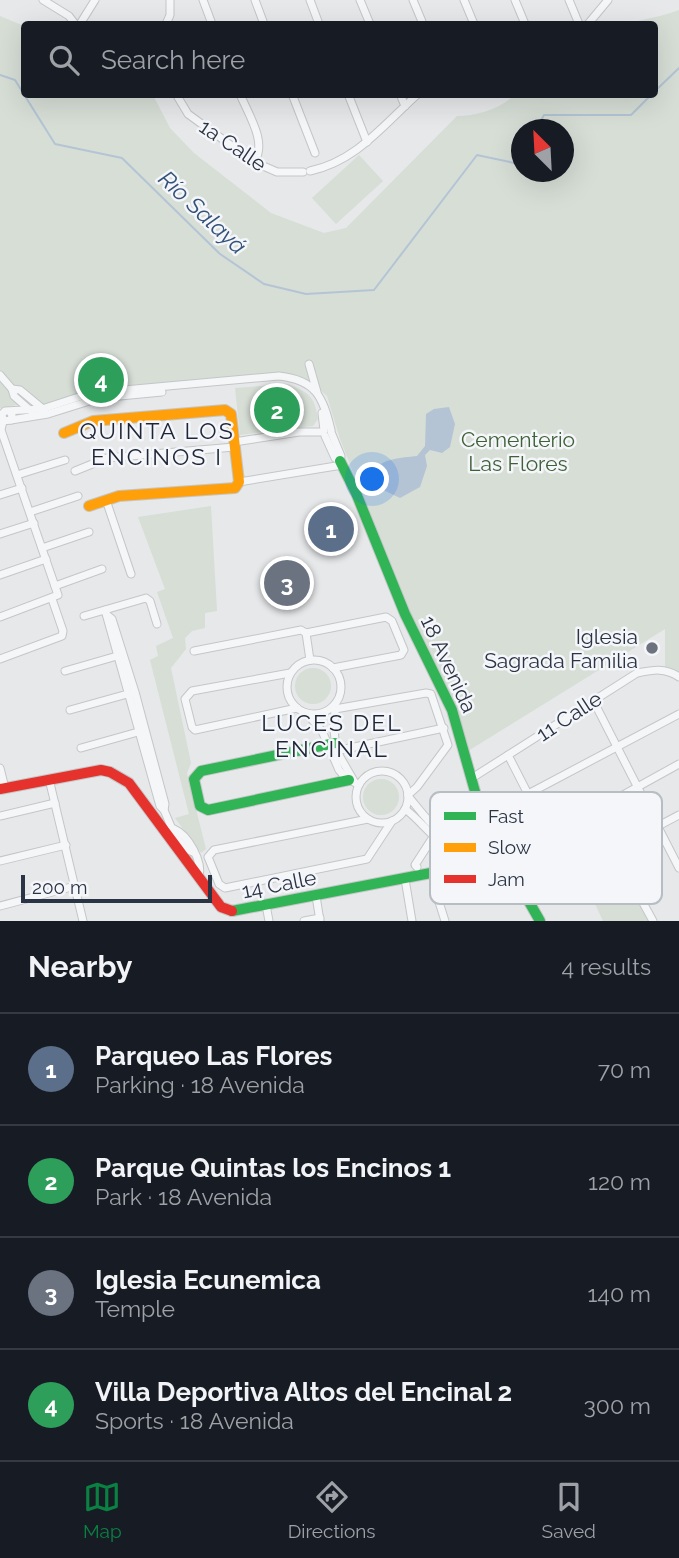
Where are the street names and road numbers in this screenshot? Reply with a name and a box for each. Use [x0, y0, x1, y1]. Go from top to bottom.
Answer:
street label: 1a Calle [195, 114, 271, 176]
street label: 18 Avenida [416, 612, 482, 716]
street label: 11 Calle [532, 686, 606, 746]
street label: 14 Calle [240, 865, 318, 903]

